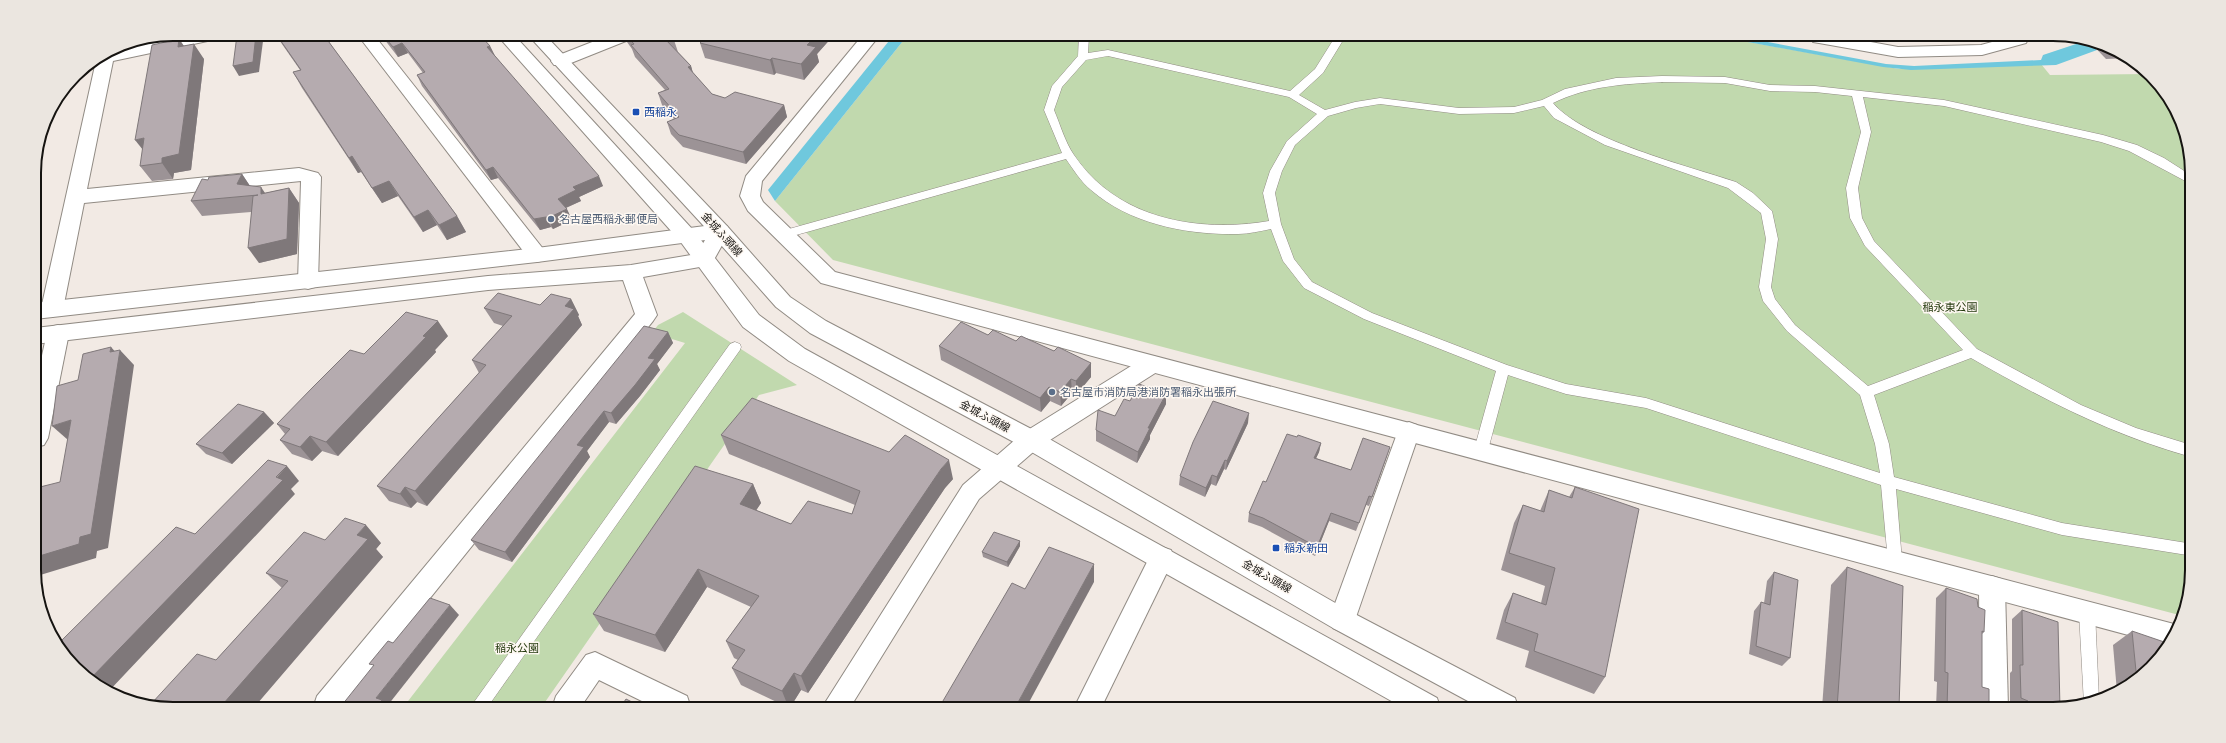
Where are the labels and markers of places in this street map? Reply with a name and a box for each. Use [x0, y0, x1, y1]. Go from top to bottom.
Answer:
place label: 西稲永 [644, 104, 677, 120]
marker: 西稲永 [631, 107, 641, 117]
place label: 名古屋西稲永郵便局 [559, 211, 658, 227]
marker: 名古屋西稲永郵便局 [546, 214, 556, 224]
place label: 名古屋市消防局港消防署稲永出張所 [1060, 384, 1237, 400]
marker: 名古屋市消防局港消防署稲永出張所 [1047, 387, 1057, 397]
place label: 稲永新田 [1284, 540, 1328, 556]
marker: 稲永新田 [1271, 543, 1281, 553]

